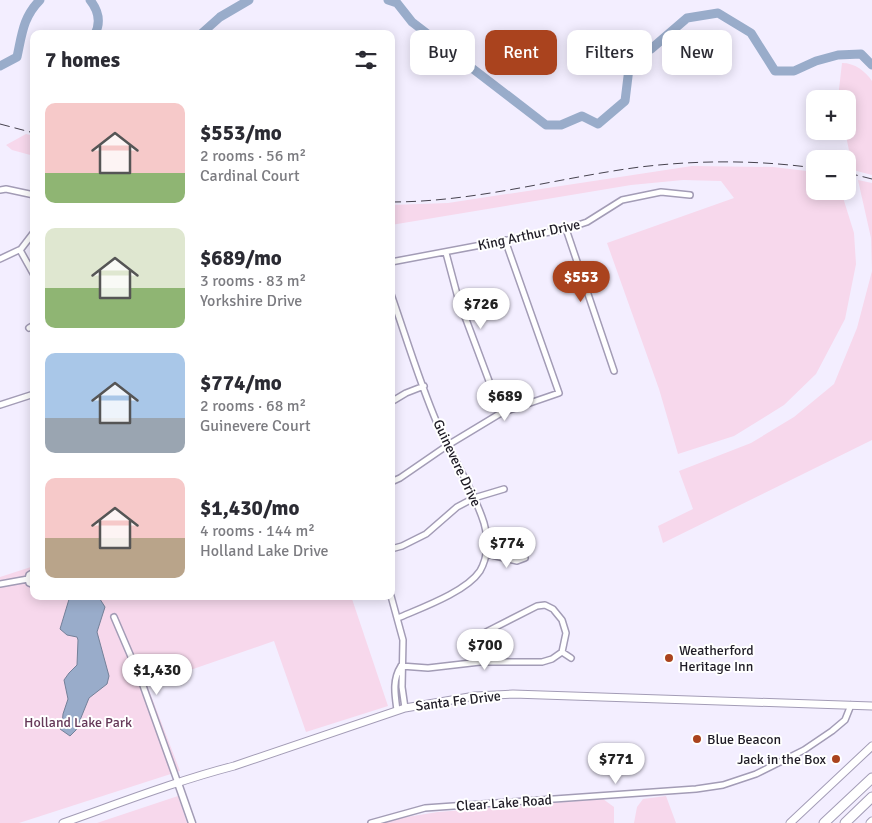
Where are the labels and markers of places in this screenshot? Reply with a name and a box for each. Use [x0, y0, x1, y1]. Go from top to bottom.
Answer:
pin: $553 [551, 260, 611, 303]
pin: $726 [451, 288, 511, 330]
pin: $689 [475, 380, 535, 422]
pin: $774 [477, 526, 537, 569]
pin: $700 [455, 628, 515, 671]
place label: Weatherford Heritage Inn [679, 642, 754, 675]
marker: Weatherford Heritage Inn [663, 652, 675, 664]
pin: $1,430 [116, 654, 198, 696]
place label: Blue Beacon [707, 731, 781, 748]
marker: Blue Beacon [691, 733, 703, 745]
pin: $771 [586, 742, 646, 785]
place label: Jack in the Box [737, 751, 827, 768]
marker: Jack in the Box [830, 753, 842, 765]

